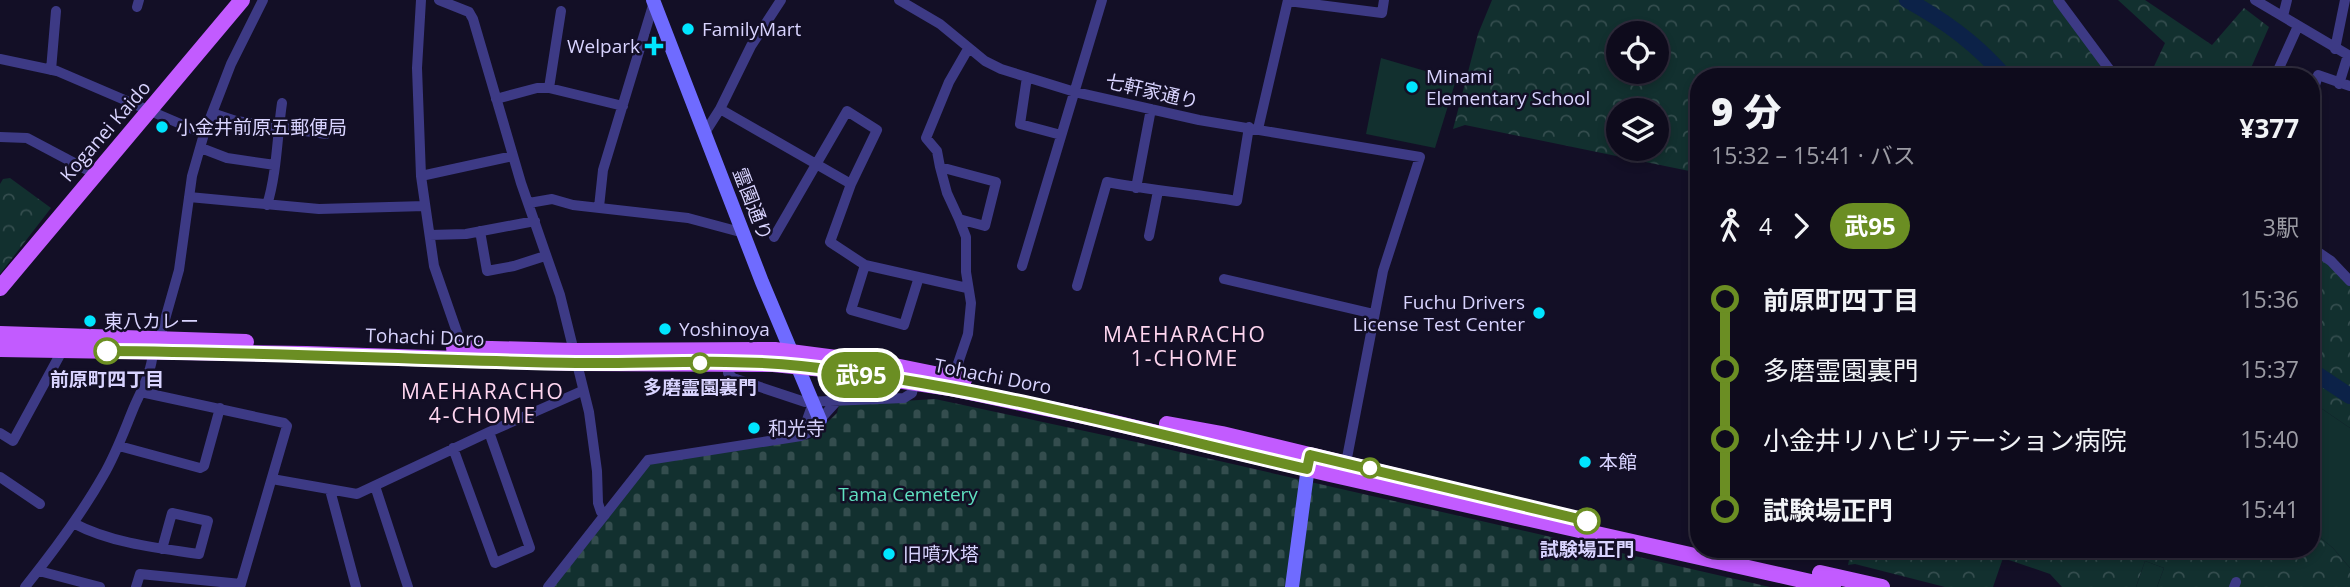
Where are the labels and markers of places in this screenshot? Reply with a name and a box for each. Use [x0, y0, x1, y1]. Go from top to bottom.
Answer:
place label: FamilyMart [702, 16, 801, 42]
marker: FamilyMart [680, 21, 696, 37]
place label: Welpark [567, 33, 640, 59]
marker: Welpark [646, 38, 662, 54]
place label: Minami Elementary School [1426, 63, 1590, 111]
marker: Minami Elementary School [1404, 79, 1420, 95]
place label: 小金井前原五郵便局 [176, 114, 347, 140]
marker: 小金井前原五郵便局 [154, 119, 170, 135]
place label: Fuchu Drivers License Test Center [1353, 289, 1525, 337]
marker: Fuchu Drivers License Test Center [1531, 305, 1547, 321]
place label: 東八カレー [104, 308, 199, 334]
marker: 東八カレー [82, 313, 98, 329]
place label: Yoshinoya [679, 316, 770, 342]
marker: Yoshinoya [657, 321, 673, 337]
marker: 前原町四丁目 [94, 338, 120, 364]
marker: 多磨霊園裏門 [690, 353, 710, 373]
place label: 前原町四丁目 [50, 366, 164, 392]
place label: 多磨霊園裏門 [643, 374, 757, 400]
place label: 和光寺 [768, 415, 825, 441]
marker: 和光寺 [746, 420, 762, 436]
place label: 本館 [1599, 449, 1637, 475]
marker: 本館 [1577, 454, 1593, 470]
unlabelled marker [1360, 458, 1380, 478]
marker: 試験場正門 [1574, 508, 1600, 534]
place label: 試験場正門 [1539, 536, 1635, 562]
place label: 旧噴水塔 [903, 541, 979, 567]
marker: 旧噴水塔 [881, 546, 897, 562]

